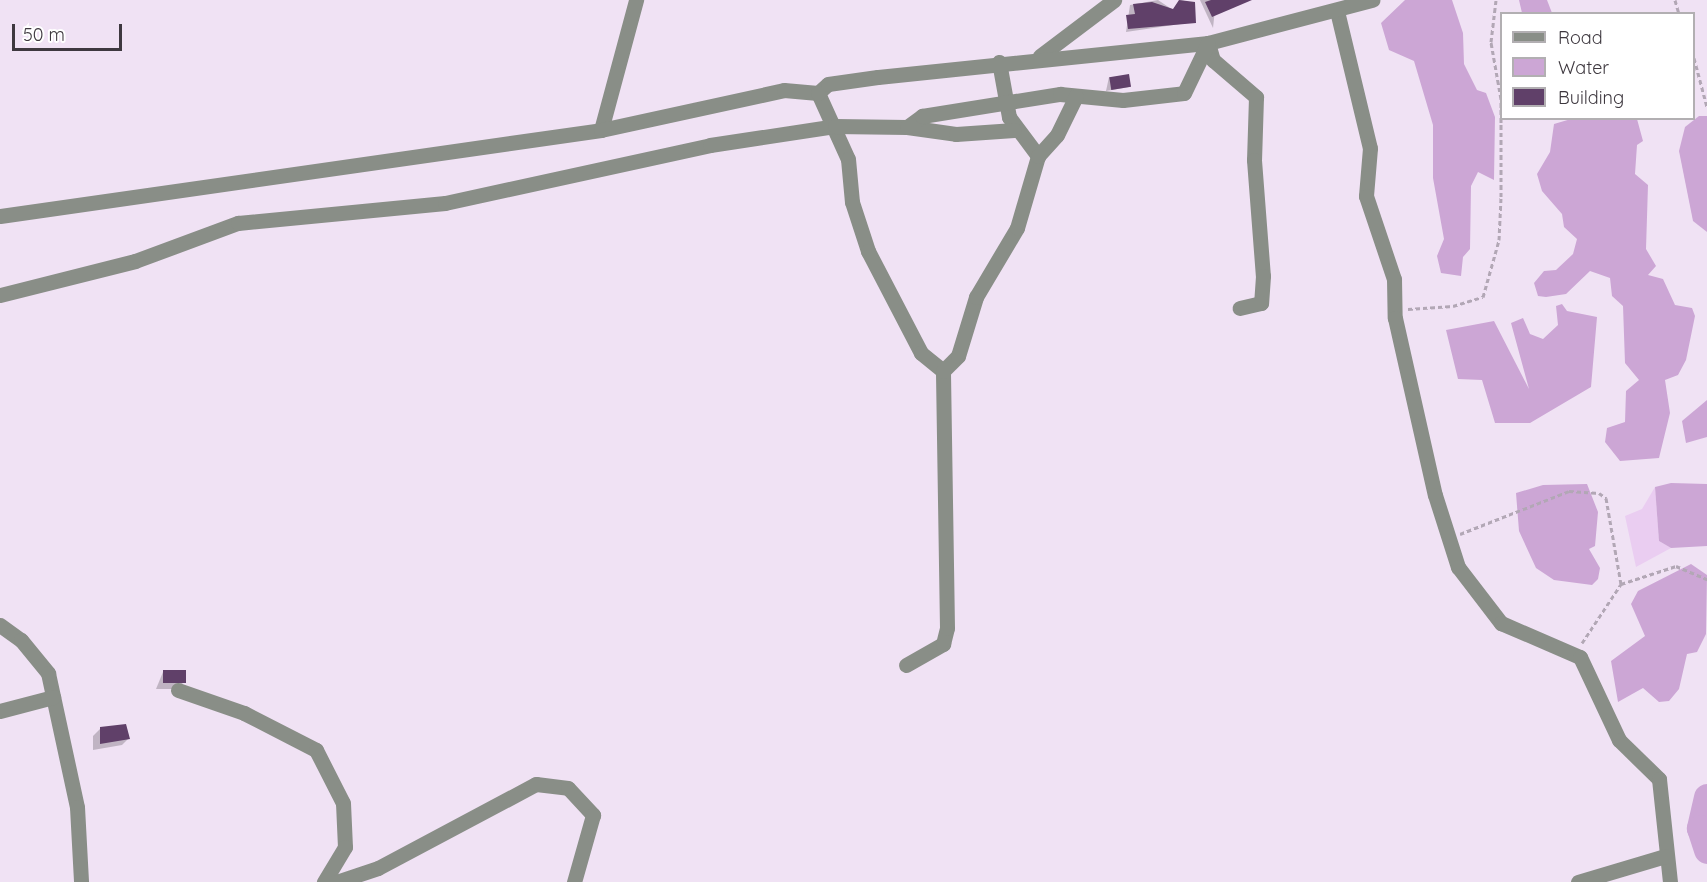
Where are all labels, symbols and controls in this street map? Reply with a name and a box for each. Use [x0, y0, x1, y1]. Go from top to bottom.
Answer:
scale bar [15, 12, 124, 50]
legend [1500, 12, 1695, 120]
text: 50 m [23, 23, 65, 46]
text: Road [1558, 26, 1603, 49]
text: Water [1558, 56, 1609, 79]
text: Building [1558, 86, 1624, 109]

